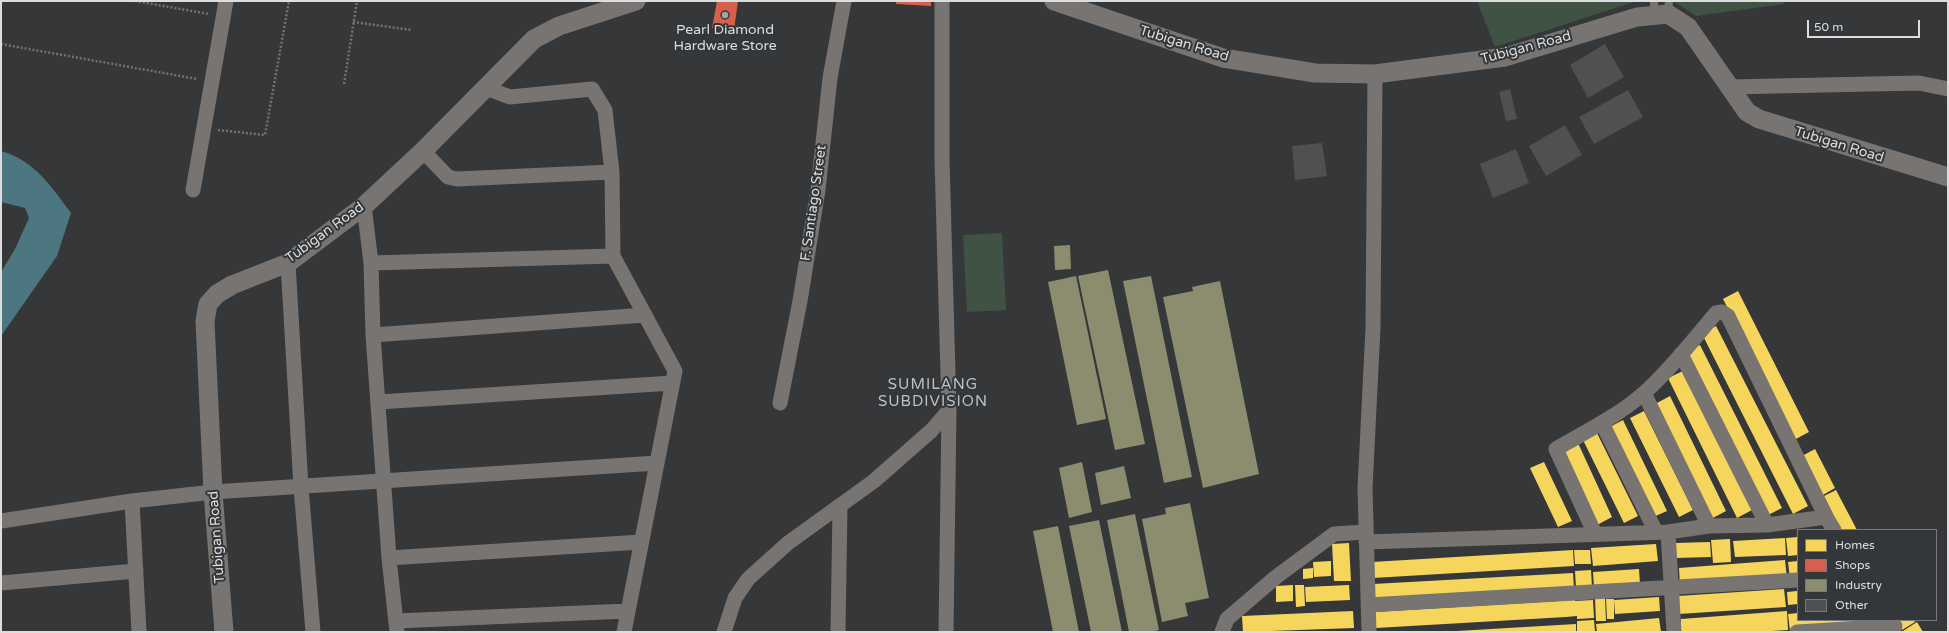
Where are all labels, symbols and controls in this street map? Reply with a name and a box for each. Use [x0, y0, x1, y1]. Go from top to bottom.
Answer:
marker: Pearl Diamond Hardware Store [720, 10, 730, 20]
scale bar [1809, 12, 1922, 38]
text: 50 m [1814, 20, 1843, 34]
place label: Pearl Diamond Hardware Store [673, 22, 777, 54]
street label: Tubigan Road [1137, 22, 1231, 66]
street label: Tubigan Road [1479, 28, 1573, 68]
street label: Tubigan Road [1792, 123, 1886, 167]
street label: F. Santiago Street [798, 144, 830, 262]
street label: Tubigan Road [283, 199, 367, 267]
district label: SUMILANG SUBDIVISION [878, 376, 988, 411]
street label: Tubigan Road [205, 490, 229, 584]
legend [1797, 529, 1937, 621]
text: Homes [1835, 538, 1875, 552]
text: Shops [1835, 558, 1870, 572]
text: Industry [1835, 578, 1882, 592]
text: Other [1835, 598, 1868, 612]

